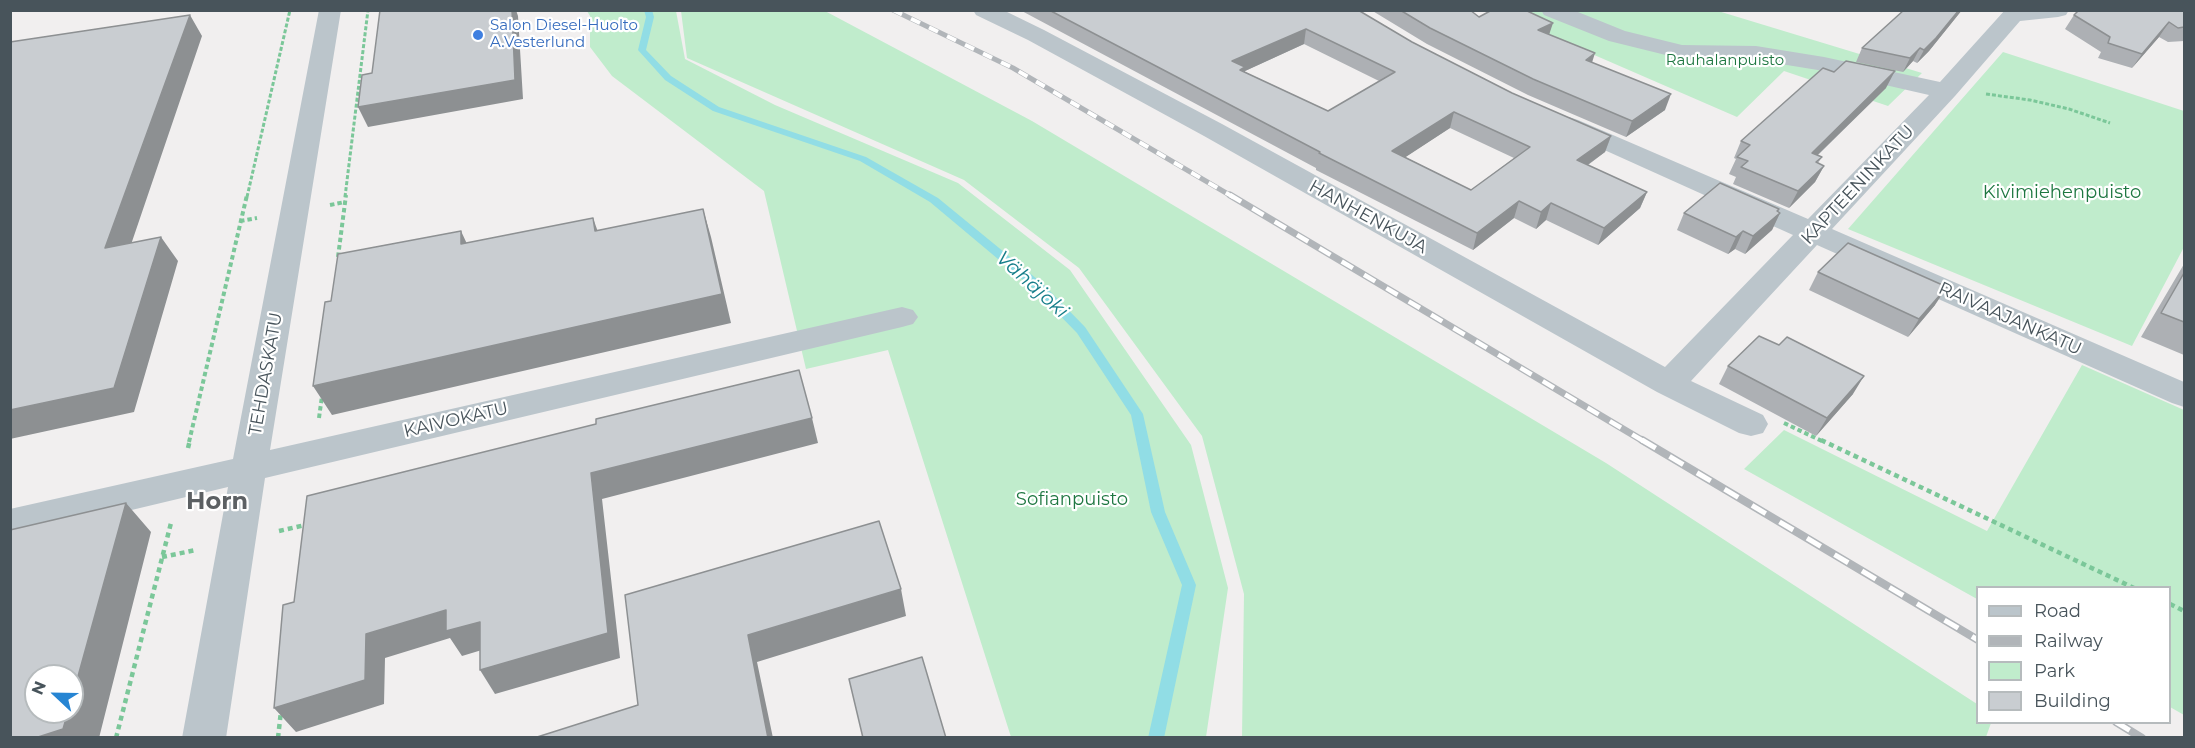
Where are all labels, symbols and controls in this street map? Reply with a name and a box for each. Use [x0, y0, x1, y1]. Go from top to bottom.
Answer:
place label: Salon Diesel-Huolto A.Vesterlund [490, 17, 638, 52]
marker: Salon Diesel-Huolto A.Vesterlund [471, 28, 485, 42]
park label: Rauhalanpuisto [1666, 52, 1784, 70]
street label: KAPTEENINKATU [1797, 121, 1919, 249]
street label: HANHENKUJA [1305, 176, 1431, 258]
park label: Kivimiehenpuisto [1983, 182, 2141, 204]
water label: Vähäjoki [991, 246, 1073, 324]
street label: RAIVAAJANKATU [1935, 278, 2085, 360]
street label: TEHDASKATU [245, 311, 287, 437]
street label: KAIVOKATU [402, 397, 510, 443]
district label: Horn [186, 488, 248, 516]
park label: Sofianpuisto [1016, 489, 1128, 511]
legend [1976, 586, 2171, 724]
text: Road [2034, 600, 2081, 622]
text: Railway [2034, 630, 2103, 652]
text: Park [2034, 660, 2075, 682]
north arrow [24, 664, 84, 724]
text: N [27, 678, 50, 697]
text: Building [2034, 690, 2111, 712]

